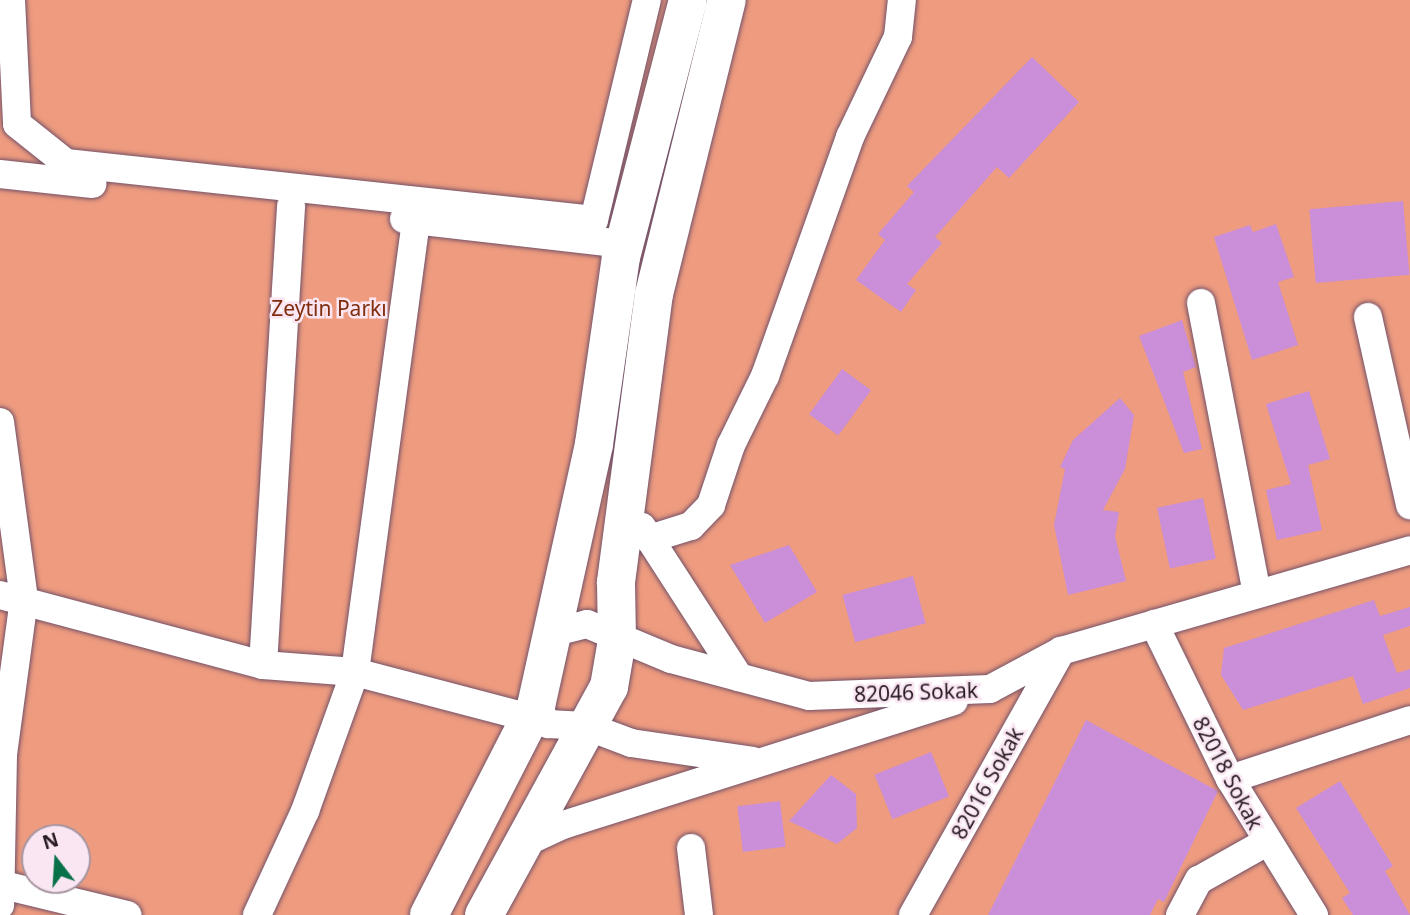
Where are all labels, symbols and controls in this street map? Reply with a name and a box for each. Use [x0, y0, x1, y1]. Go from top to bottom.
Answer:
park label: Zeytin Parkı [271, 295, 387, 321]
street label: 82046 Sokak [854, 677, 978, 707]
street label: 82018 Sokak [1188, 712, 1268, 834]
street label: 82016 Sokak [946, 723, 1028, 843]
north arrow [21, 824, 91, 894]
text: N [39, 826, 62, 856]

